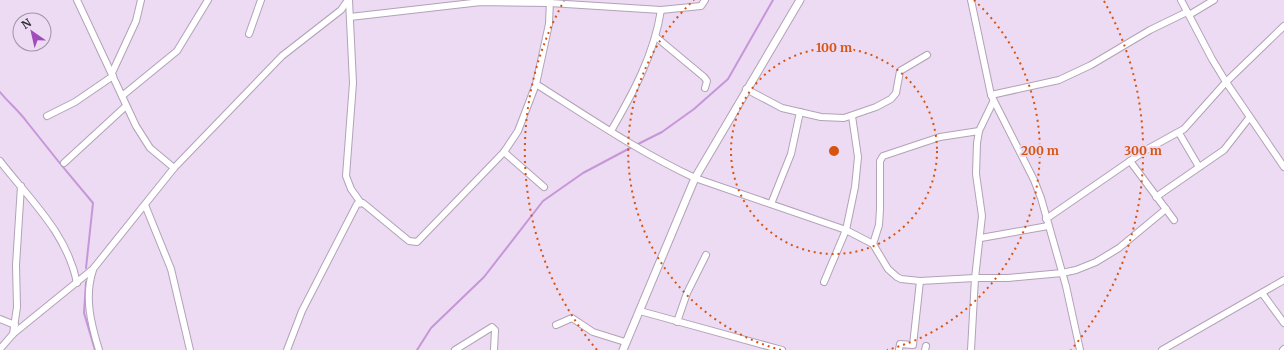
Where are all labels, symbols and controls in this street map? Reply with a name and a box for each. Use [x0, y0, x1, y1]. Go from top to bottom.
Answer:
north arrow [12, 12, 52, 52]
text: N [19, 15, 34, 32]
text: 100 m [816, 40, 852, 55]
text: 200 m [1021, 143, 1059, 158]
text: 300 m [1124, 143, 1162, 158]
centre of rings [827, 144, 841, 158]

